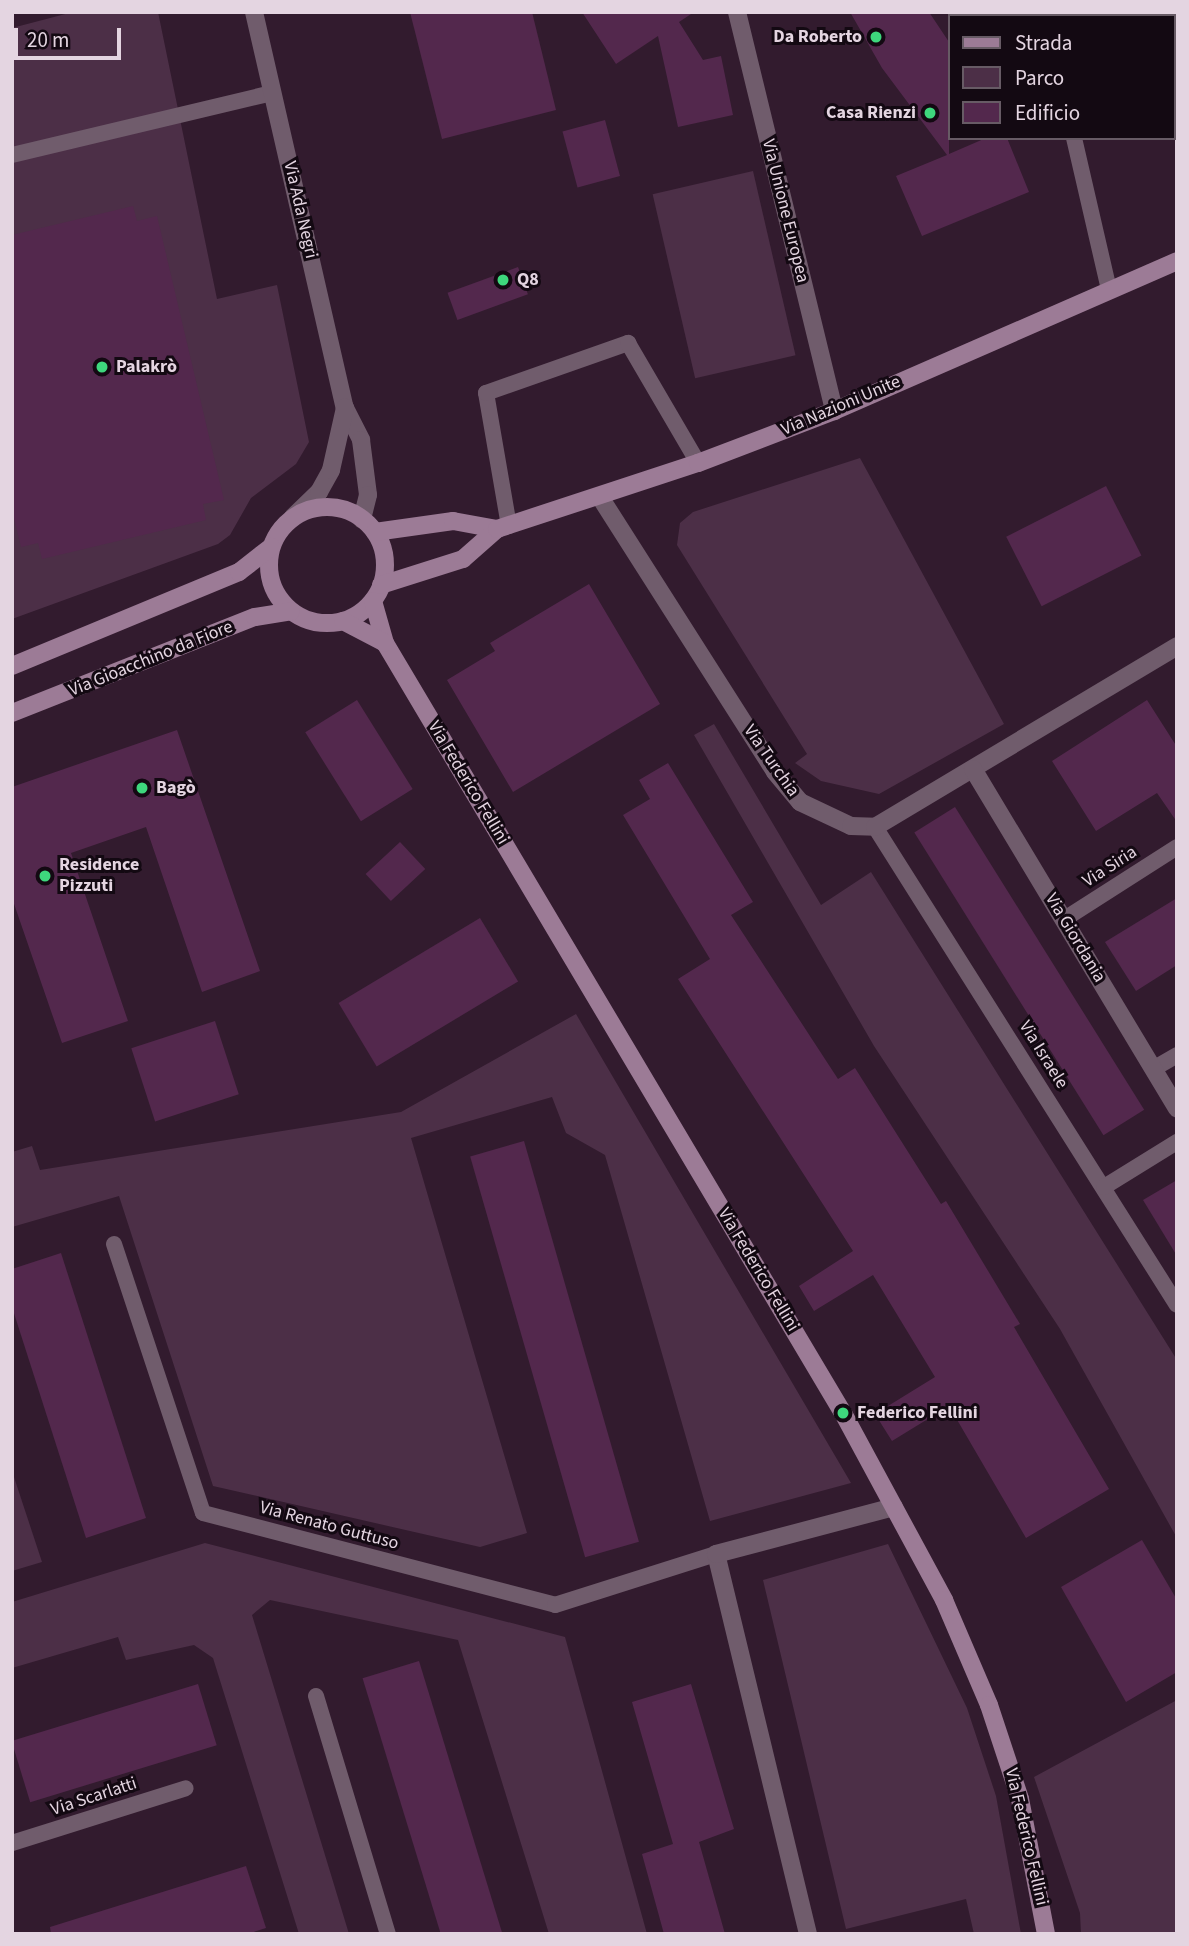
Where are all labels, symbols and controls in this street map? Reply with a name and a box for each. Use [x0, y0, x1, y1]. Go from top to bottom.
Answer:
scale bar [18, 14, 124, 58]
legend [948, 14, 1175, 140]
text: 20 m [27, 25, 69, 55]
place label: Da Roberto [773, 26, 862, 48]
text: Strada [1015, 28, 1072, 58]
marker: Da Roberto [868, 29, 884, 45]
text: Parco [1015, 63, 1064, 93]
text: Edificio [1015, 98, 1080, 128]
place label: Casa Rienzi [826, 102, 916, 124]
marker: Casa Rienzi [922, 105, 938, 121]
street label: Via Unione Europea [757, 137, 813, 285]
street label: Via Ada Negri [278, 159, 322, 261]
place label: Q8 [517, 269, 539, 291]
marker: Q8 [495, 272, 511, 288]
place label: Palakrò [116, 356, 177, 378]
marker: Palakrò [94, 359, 110, 375]
street label: Via Nazioni Unite [778, 371, 904, 441]
street label: Via Gioacchino da Fiore [66, 616, 236, 702]
street label: Via Federico Fellini [423, 717, 513, 849]
street label: Via Turchia [738, 721, 804, 801]
place label: Bagò [156, 777, 196, 799]
marker: Bagò [134, 780, 150, 796]
street label: Via Siria [1079, 842, 1141, 892]
place label: Residence Pizzuti [59, 855, 139, 898]
marker: Residence Pizzuti [37, 868, 53, 884]
street label: Via Giordania [1040, 890, 1110, 986]
street label: Via Israele [1014, 1017, 1072, 1093]
street label: Via Federico Fellini [713, 1204, 803, 1336]
place label: Federico Fellini [857, 1402, 978, 1424]
marker: Federico Fellini [835, 1405, 851, 1421]
street label: Via Renato Guttuso [257, 1497, 401, 1555]
street label: Via Federico Fellini [1000, 1766, 1052, 1908]
street label: Via Scarlatti [48, 1773, 140, 1821]

